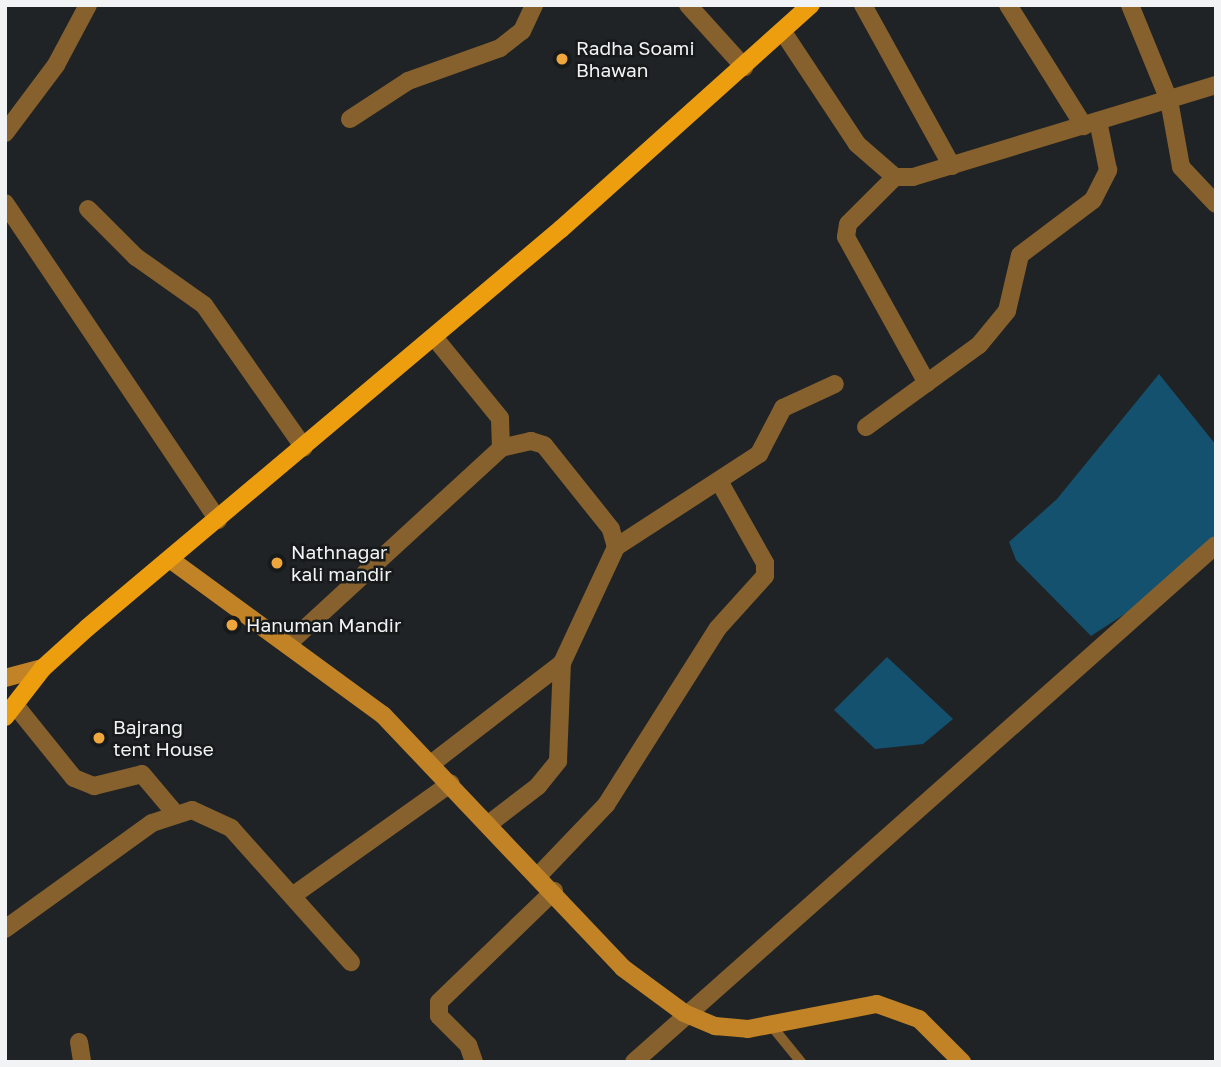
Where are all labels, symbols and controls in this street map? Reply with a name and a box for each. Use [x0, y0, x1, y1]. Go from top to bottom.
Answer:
place label: Radha Soami Bhawan [576, 37, 695, 81]
marker: Radha Soami Bhawan [554, 51, 570, 67]
place label: Nathnagar kali mandir [291, 541, 392, 585]
marker: Nathnagar kali mandir [269, 555, 285, 571]
place label: Hanuman Mandir [246, 614, 401, 636]
marker: Hanuman Mandir [224, 617, 240, 633]
place label: Bajrang tent House [113, 716, 214, 760]
marker: Bajrang tent House [91, 730, 107, 746]

